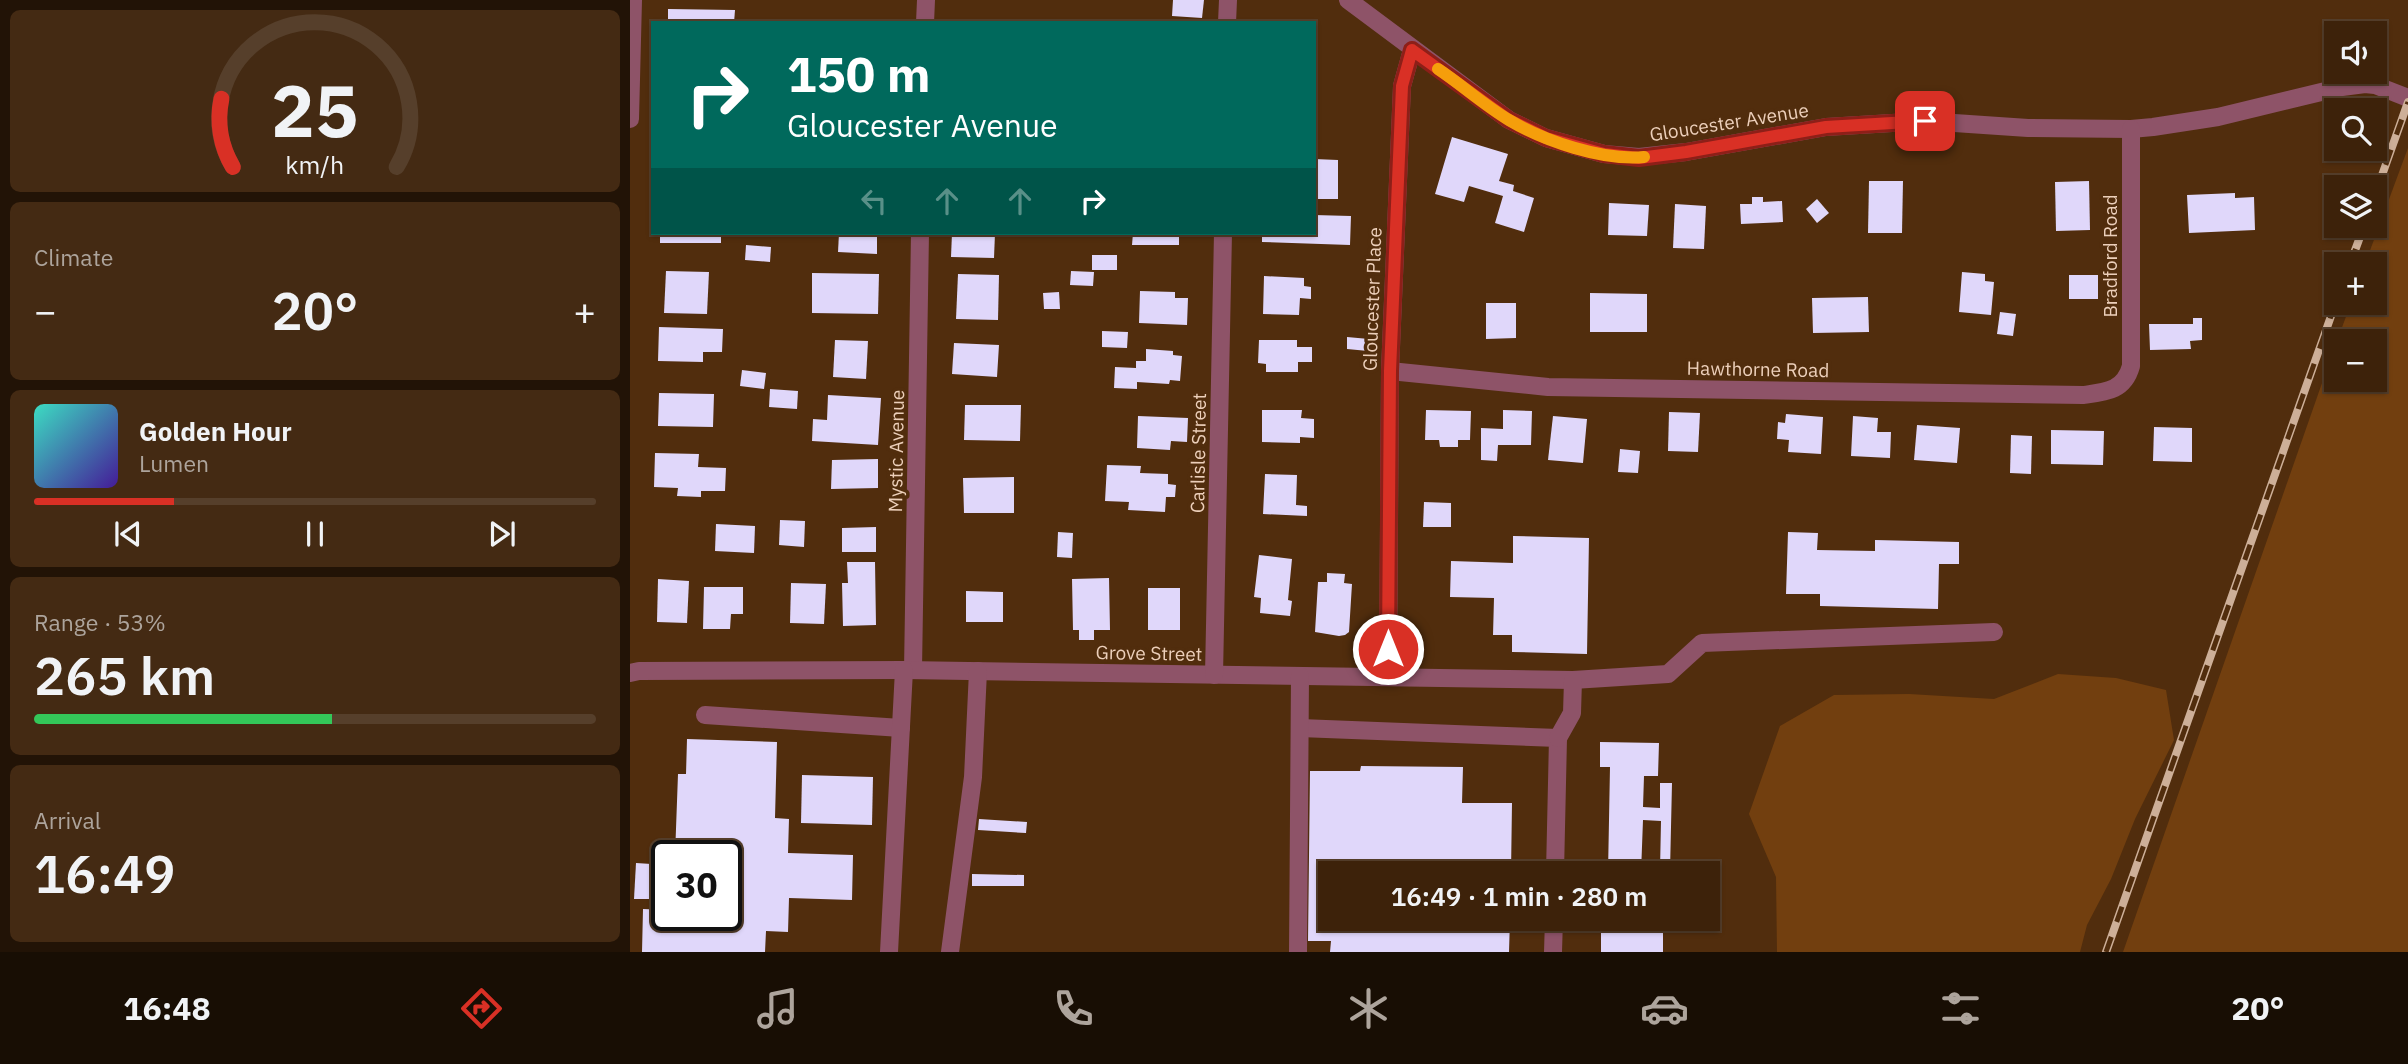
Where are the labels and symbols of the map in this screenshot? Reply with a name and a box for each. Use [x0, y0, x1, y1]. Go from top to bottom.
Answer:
pin [1895, 91, 1955, 151]
street label: Gloucester Avenue [1648, 98, 1810, 146]
street label: Bradford Road [2098, 194, 2122, 318]
street label: Gloucester Place [1357, 227, 1387, 371]
street label: Hawthorne Road [1687, 356, 1829, 382]
street label: Mystic Avenue [883, 389, 909, 513]
street label: Carlisle Street [1185, 393, 1211, 513]
position arrow [1351, 612, 1425, 686]
street label: Grove Street [1095, 640, 1203, 666]
speed limit sign: 30 [651, 840, 742, 931]

